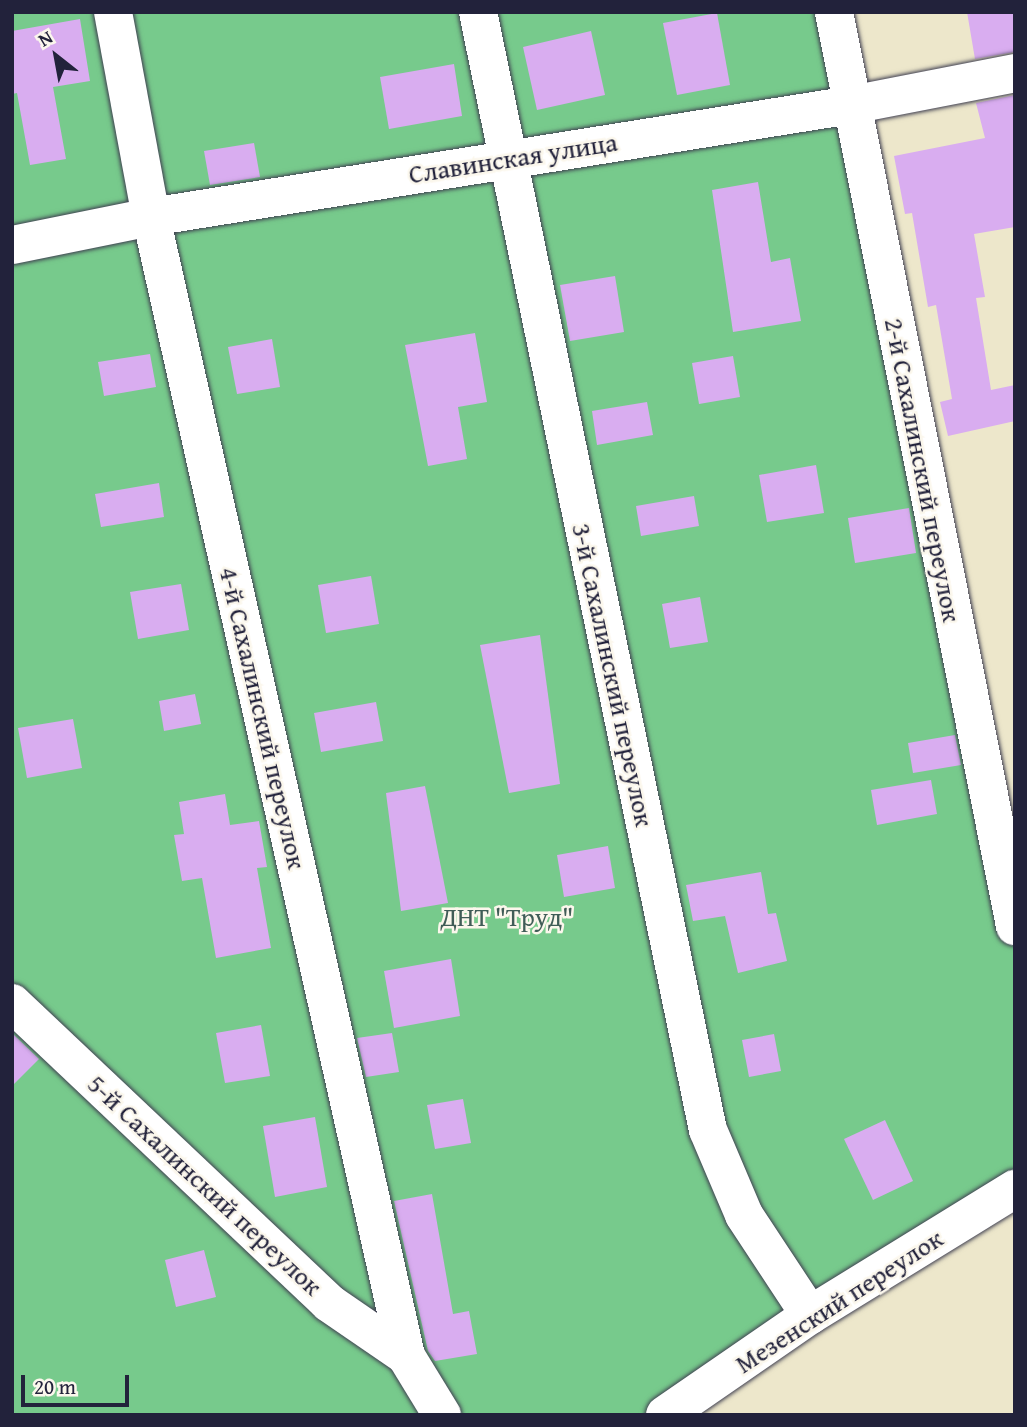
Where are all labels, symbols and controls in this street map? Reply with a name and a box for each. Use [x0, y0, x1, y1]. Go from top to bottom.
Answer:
north arrow [21, 21, 91, 91]
text: N [33, 23, 58, 53]
street label: Славинская улица [407, 126, 619, 190]
street label: 2-й Сахалинский переулок [878, 315, 968, 625]
street label: 3-й Сахалинский переулок [566, 521, 660, 829]
street label: 4-й Сахалинский переулок [213, 564, 313, 872]
park label: ДНТ "Труд" [440, 901, 574, 933]
street label: 5-й Сахалинский переулок [81, 1068, 329, 1302]
street label: Мезенский переулок [730, 1222, 948, 1380]
scale bar [24, 1360, 133, 1404]
text: 20 m [34, 1371, 76, 1402]

